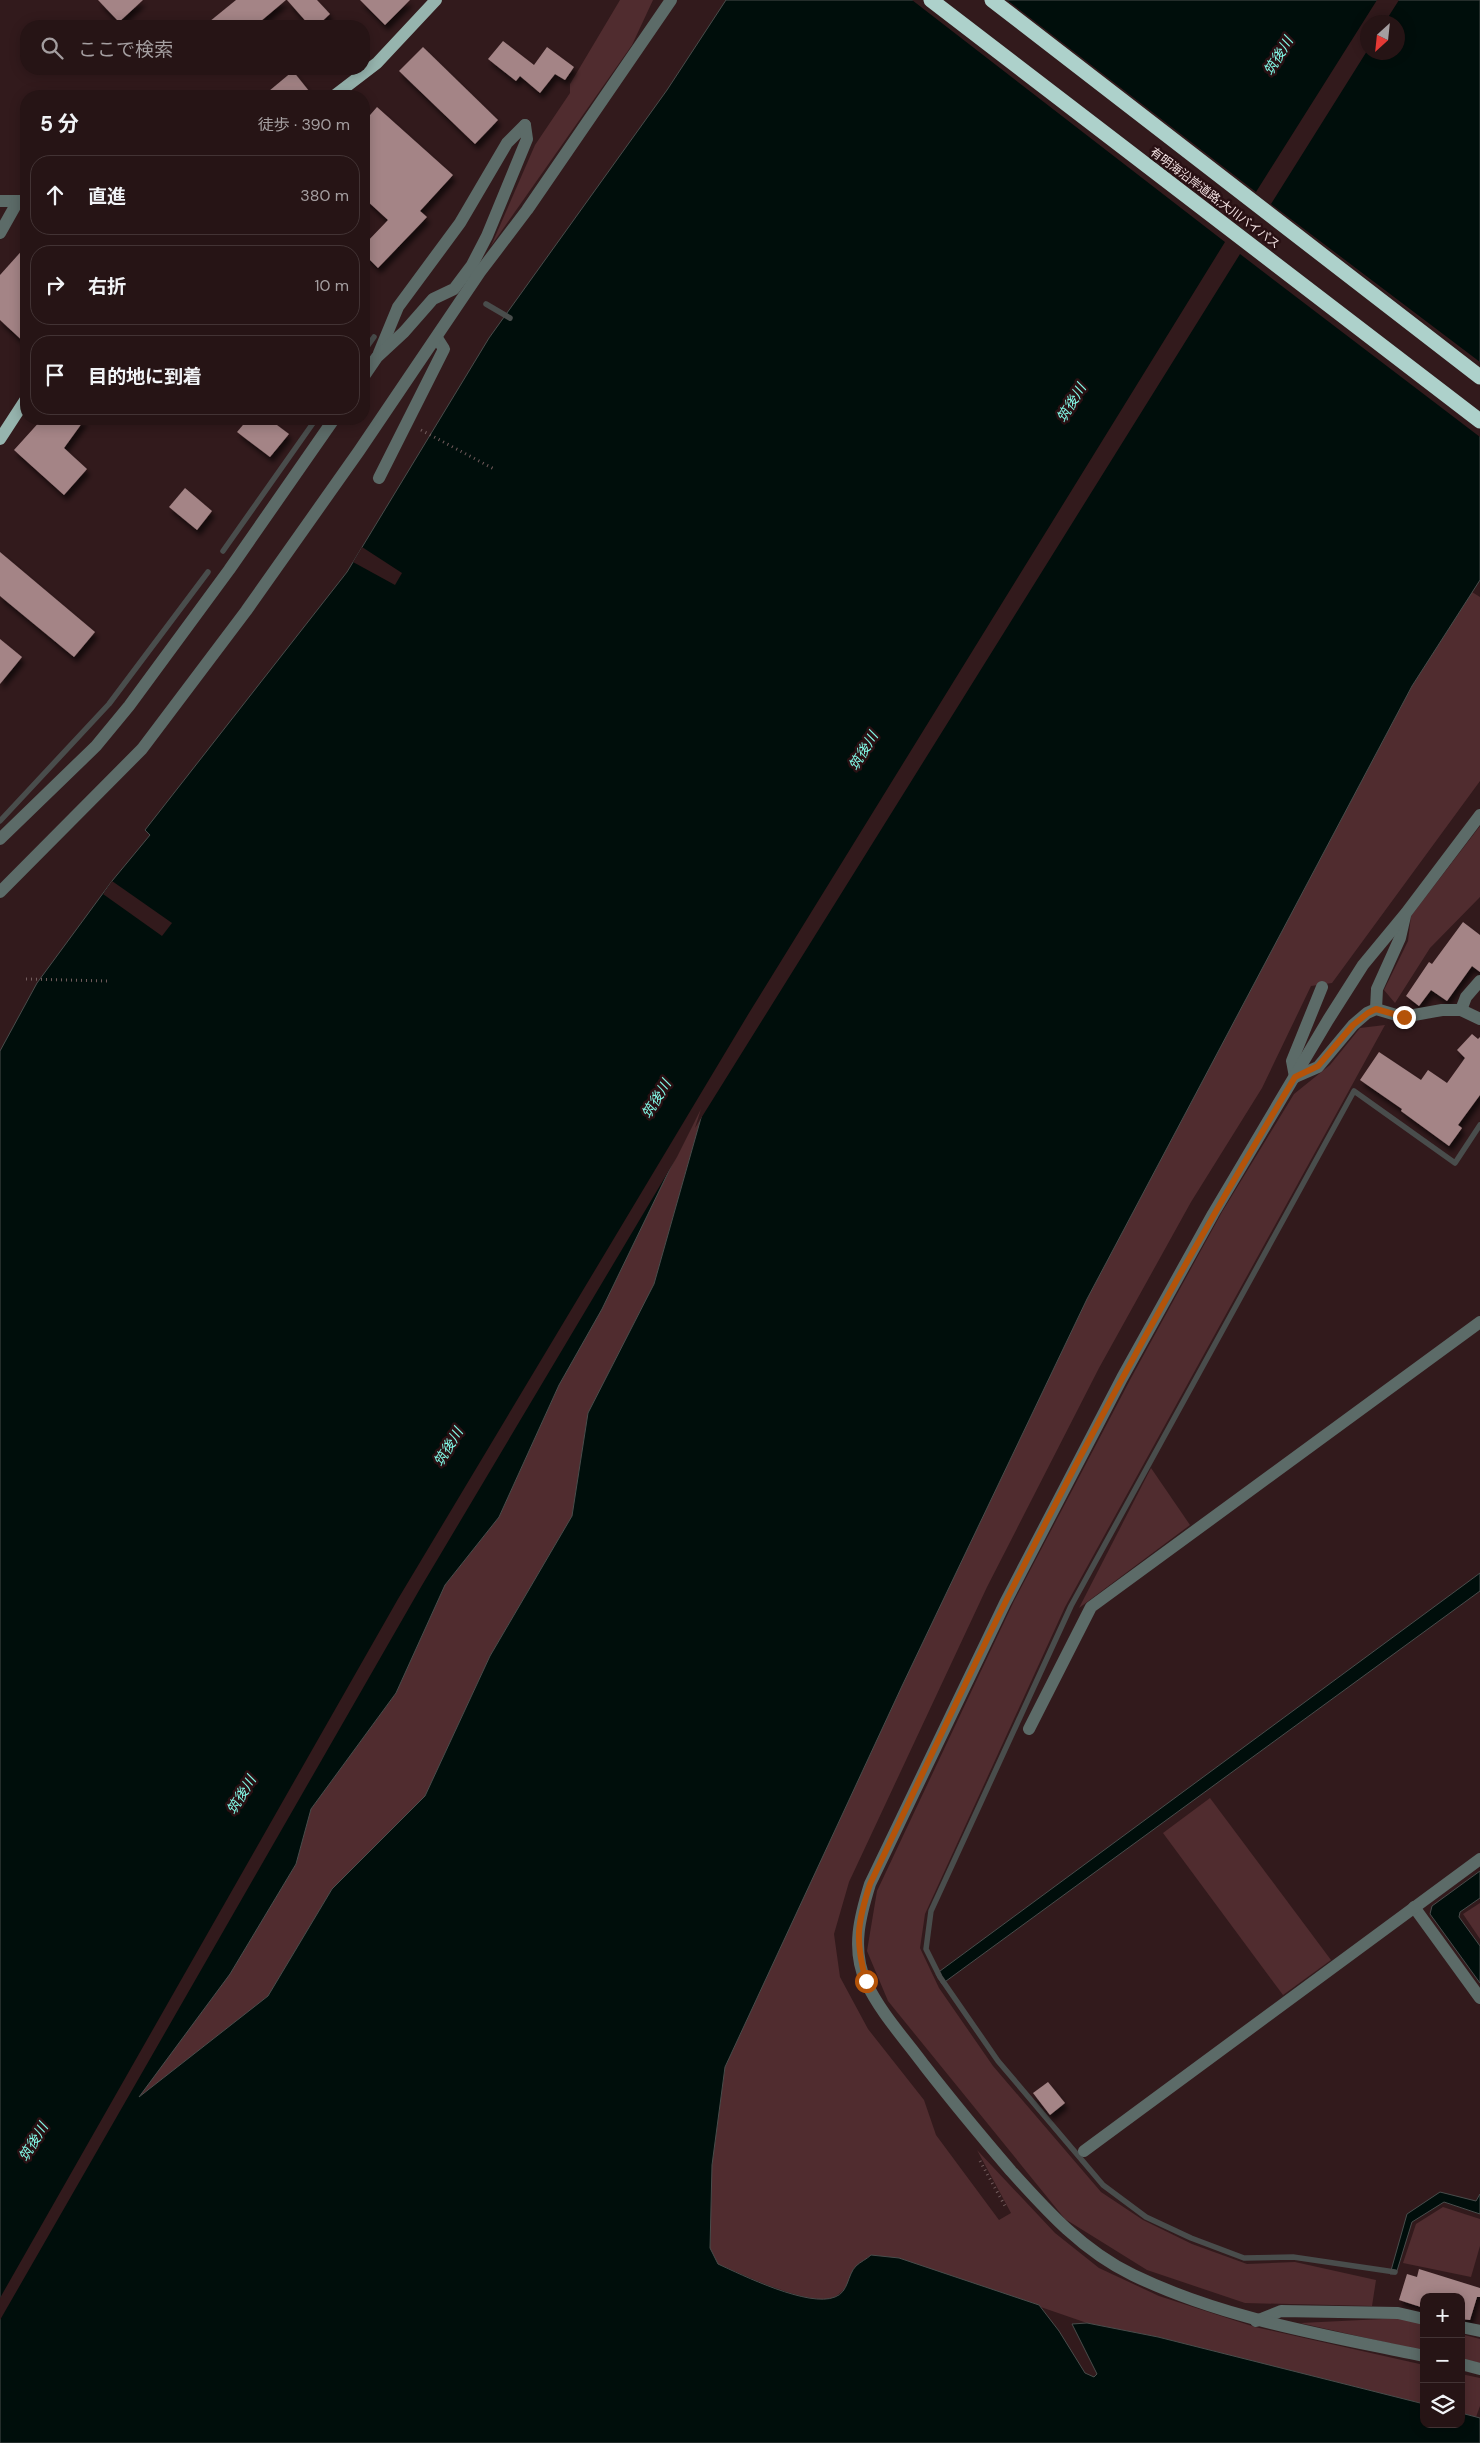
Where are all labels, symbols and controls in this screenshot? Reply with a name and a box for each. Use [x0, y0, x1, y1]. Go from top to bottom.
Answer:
north arrow [1360, 15, 1405, 60]
search box [20, 20, 370, 75]
water label: 筑後川 [1259, 32, 1298, 79]
icon: search [38, 34, 66, 62]
text: ここで検索 [78, 37, 173, 62]
text: 5 分 [40, 110, 79, 138]
text: 徒歩 · 390 m [258, 114, 350, 135]
street label: 有明海沿岸道路;大川バイパス [1147, 144, 1283, 252]
icon: ahead [41, 181, 69, 209]
text: 直進 [88, 184, 126, 209]
text: 380 m [300, 185, 349, 206]
icon: right [41, 271, 69, 299]
text: 右折 [88, 274, 126, 299]
text: 10 m [315, 275, 349, 296]
icon: arrive [41, 361, 69, 389]
text: 目的地に到着 [88, 364, 202, 389]
water label: 筑後川 [1052, 379, 1091, 426]
water label: 筑後川 [844, 727, 883, 774]
route end [1393, 1006, 1416, 1029]
water label: 筑後川 [637, 1075, 676, 1122]
water label: 筑後川 [429, 1423, 468, 1470]
water label: 筑後川 [222, 1771, 261, 1818]
route start [855, 1970, 878, 1993]
water label: 筑後川 [14, 2118, 53, 2165]
map controls [1420, 2293, 1465, 2428]
button: + [1420, 2293, 1465, 2338]
button: − [1420, 2338, 1465, 2383]
button: layers [1420, 2383, 1465, 2428]

